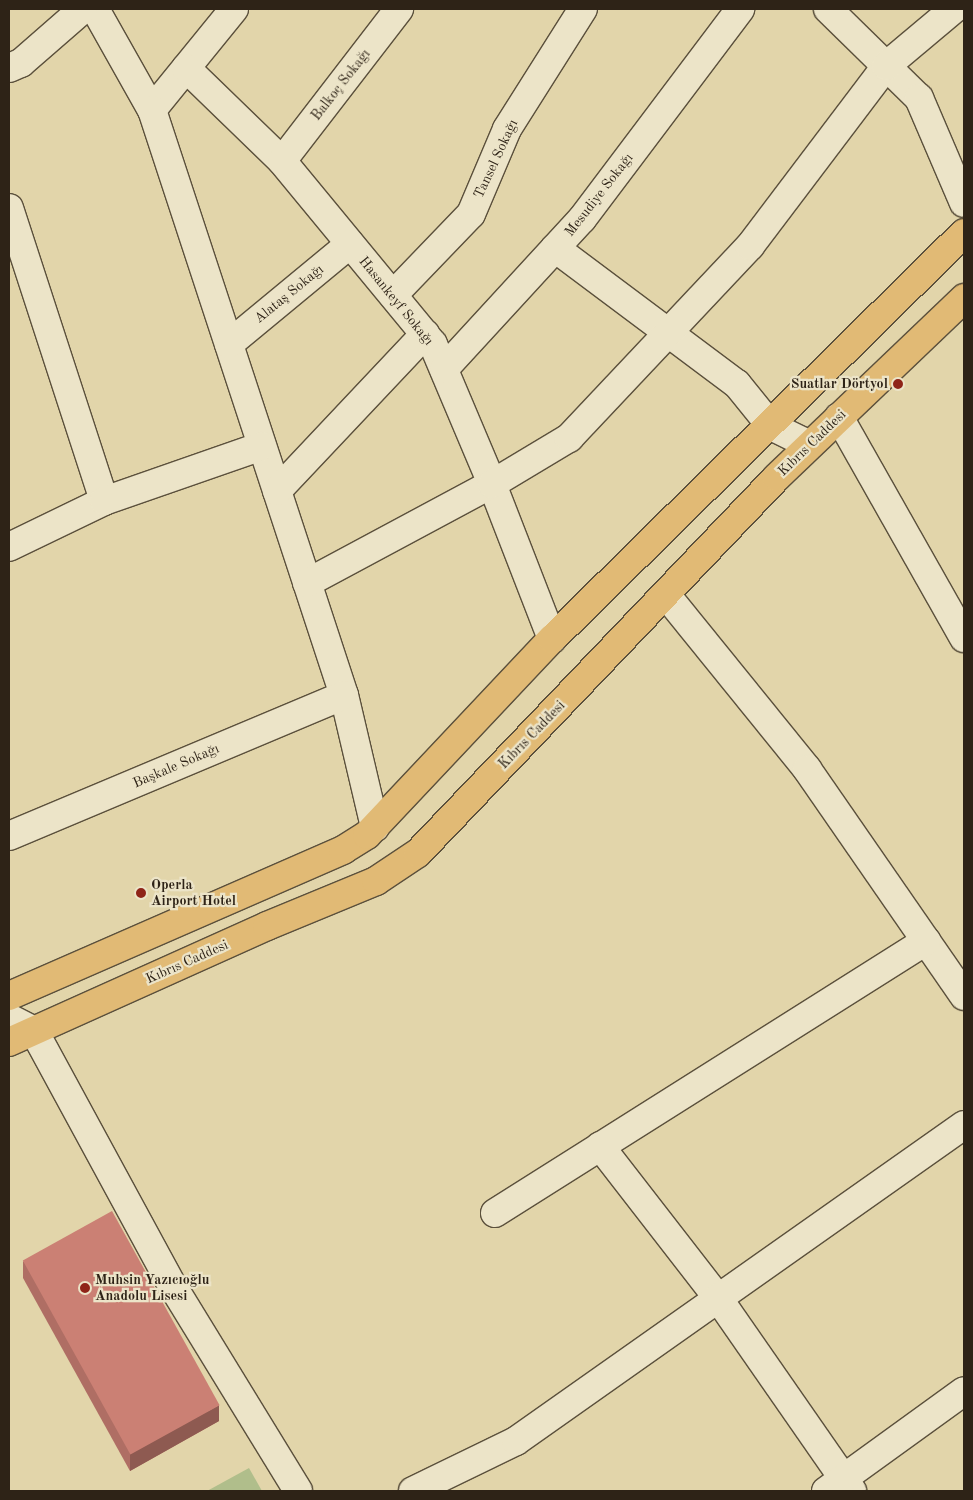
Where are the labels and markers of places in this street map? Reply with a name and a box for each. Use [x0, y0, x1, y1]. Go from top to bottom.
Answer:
place label: Suatlar Dörtyol [791, 376, 888, 392]
marker: Suatlar Dörtyol [892, 378, 904, 390]
place label: Operla Airport Hotel [151, 877, 236, 910]
marker: Operla Airport Hotel [135, 887, 147, 899]
place label: Muhsin Yazıcıoğlu Anadolu Lisesi [95, 1272, 209, 1304]
marker: Muhsin Yazıcıoğlu Anadolu Lisesi [79, 1282, 91, 1294]

